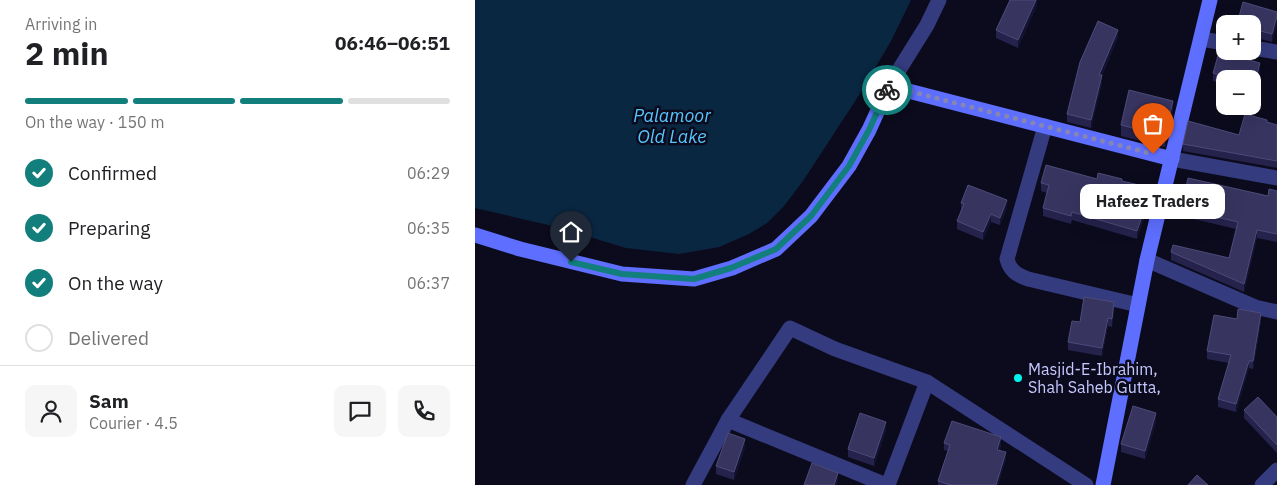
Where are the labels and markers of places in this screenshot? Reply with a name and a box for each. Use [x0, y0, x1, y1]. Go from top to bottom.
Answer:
pin [1132, 103, 1174, 154]
callout: Hafeez Traders [1081, 184, 1225, 219]
pin [550, 211, 592, 262]
place label: Masjid-E-Ibrahim, Shah Saheb Gutta, [1028, 359, 1161, 397]
marker: Masjid-E-Ibrahim, Shah Saheb Gutta, [1012, 372, 1024, 384]

